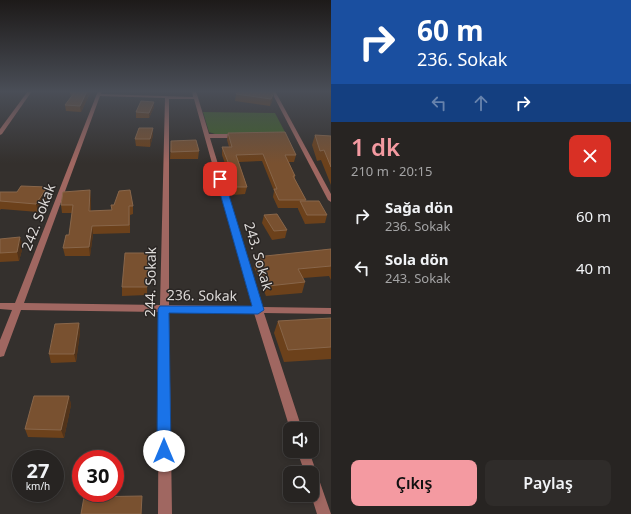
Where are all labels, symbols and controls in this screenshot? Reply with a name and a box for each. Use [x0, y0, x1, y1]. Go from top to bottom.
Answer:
text: 60 m [417, 11, 484, 49]
icon: right [351, 16, 403, 68]
text: 236. Sokak [417, 47, 508, 71]
icon: left [428, 92, 450, 114]
icon: ahead [470, 92, 492, 114]
icon: right [512, 92, 534, 114]
text: 1 dk [351, 130, 400, 163]
button: close [569, 135, 611, 177]
pin [203, 162, 237, 196]
text: 210 m · 20:15 [351, 162, 432, 180]
icon: arrive [209, 168, 231, 190]
street label: 242. Sokak [17, 180, 60, 253]
text: Sağa dön [385, 197, 453, 217]
icon: right [351, 205, 373, 227]
text: 60 m [576, 206, 611, 226]
text: 236. Sokak [385, 217, 450, 235]
street label: 243. Sokak [240, 220, 278, 293]
street label: 244. Sokak [140, 246, 160, 317]
text: Sola dön [385, 249, 449, 269]
icon: left [351, 257, 373, 279]
text: 40 m [576, 258, 611, 278]
text: 243. Sokak [385, 269, 450, 287]
street label: 236. Sokak [167, 285, 238, 305]
map controls [283, 422, 319, 502]
button: sound [283, 422, 319, 458]
position arrow [143, 430, 185, 472]
speed limit sign: 30 [72, 450, 124, 502]
text: 27 [27, 457, 49, 484]
button: Çıkış [351, 460, 477, 506]
button: Paylaş [485, 460, 611, 506]
button: search [283, 466, 319, 502]
text: km/h [26, 479, 50, 493]

